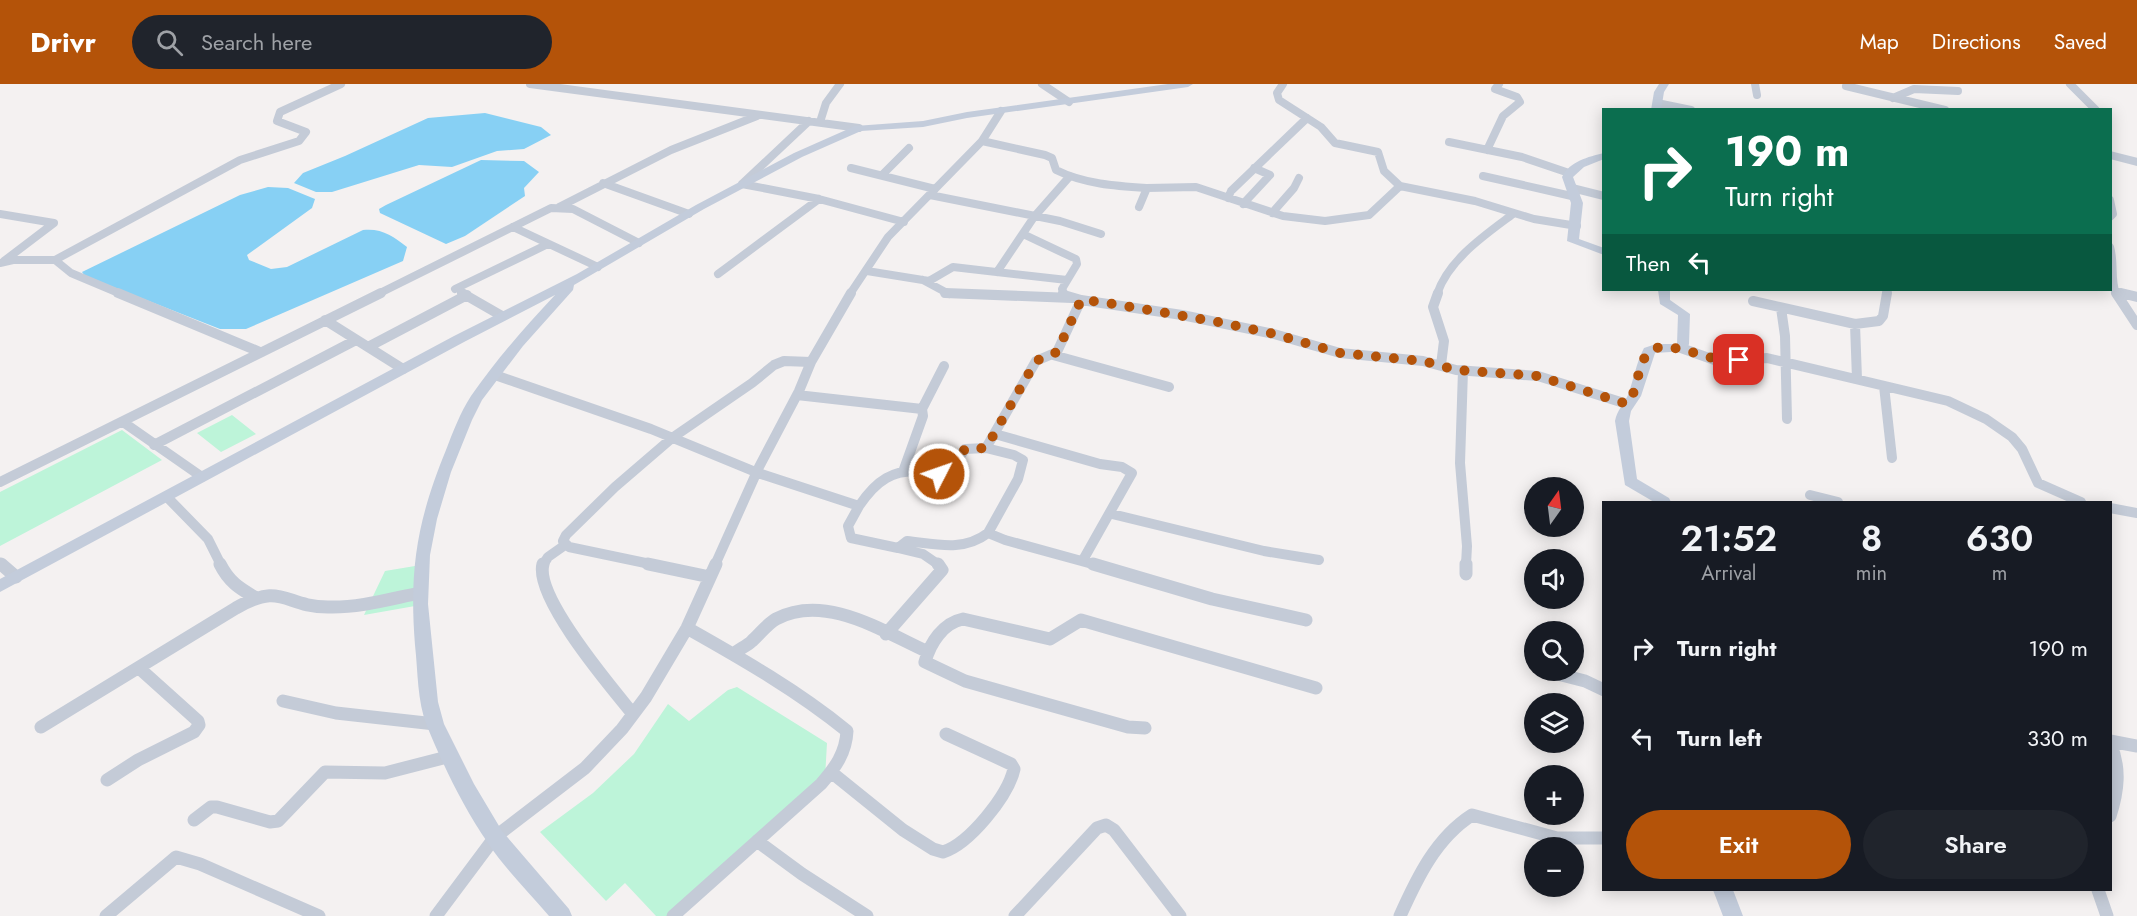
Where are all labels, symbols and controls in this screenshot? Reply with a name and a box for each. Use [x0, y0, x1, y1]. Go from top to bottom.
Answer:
search box [132, 15, 552, 69]
text: Drivr [30, 22, 96, 63]
icon: search [153, 26, 186, 59]
text: Search here [201, 26, 312, 58]
text: Map [1860, 27, 1899, 57]
text: Directions [1932, 27, 2021, 57]
text: Saved [2054, 27, 2107, 57]
text: 190 m [1725, 121, 1849, 182]
icon: right [1626, 132, 1704, 210]
text: Turn right [1725, 177, 1833, 216]
icon: left [1683, 246, 1716, 279]
text: Then [1626, 247, 1671, 279]
pin [1713, 334, 1764, 385]
icon: arrive [1722, 343, 1755, 376]
position arrow [907, 442, 971, 506]
north arrow [1524, 477, 1584, 537]
map controls [1524, 477, 1584, 897]
text: 21:52 [1681, 512, 1777, 564]
text: 8 [1861, 512, 1882, 564]
text: 630 [1966, 512, 2033, 564]
button: sound [1524, 549, 1584, 609]
text: Arrival [1701, 559, 1756, 588]
text: min [1856, 559, 1887, 588]
text: m [1992, 559, 2007, 588]
button: search [1524, 621, 1584, 681]
icon: right [1626, 632, 1659, 665]
text: Turn right [1677, 632, 1777, 664]
text: 190 m [2028, 632, 2088, 664]
button: layers [1524, 693, 1584, 753]
icon: left [1626, 722, 1659, 755]
text: Turn left [1677, 722, 1762, 754]
text: 330 m [2027, 722, 2088, 754]
button: + [1524, 765, 1584, 825]
button: Exit [1626, 810, 1851, 879]
button: Share [1863, 810, 2088, 879]
button: − [1524, 837, 1584, 897]

